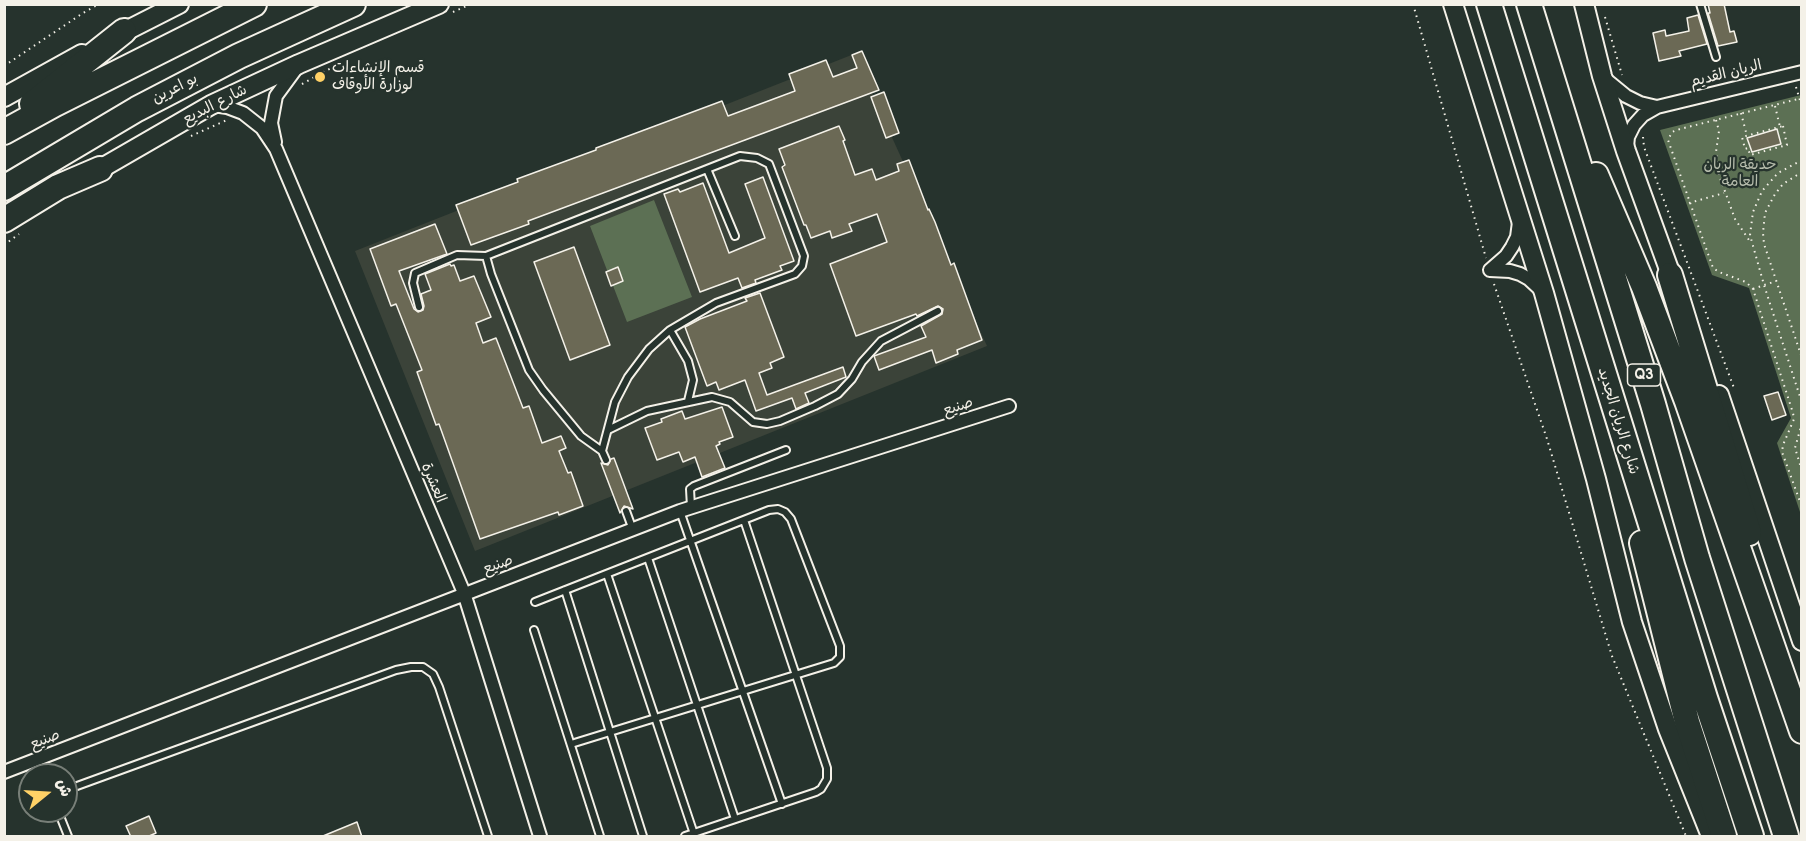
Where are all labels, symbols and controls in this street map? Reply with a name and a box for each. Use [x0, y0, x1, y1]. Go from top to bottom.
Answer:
street label: الريان القديم [1688, 56, 1764, 92]
place label: قسم الإنشاءات لوزارة الأوقاف [332, 59, 425, 94]
street label: بو اعرين [149, 70, 201, 108]
marker: قسم الإنشاءات لوزارة الأوقاف [313, 70, 327, 84]
street label: شارع البديع [180, 81, 250, 129]
park label: حديقة الريان العامة [1703, 156, 1777, 191]
road number: Q3 [1628, 364, 1660, 386]
street label: شارع الريان الجديد [1593, 365, 1643, 477]
street label: صنيع [941, 394, 975, 420]
street label: العشرة [417, 460, 449, 506]
street label: صنيع [480, 551, 516, 579]
street label: صنيع [27, 726, 63, 754]
north arrow [18, 763, 78, 823]
text: ش [52, 777, 75, 799]

